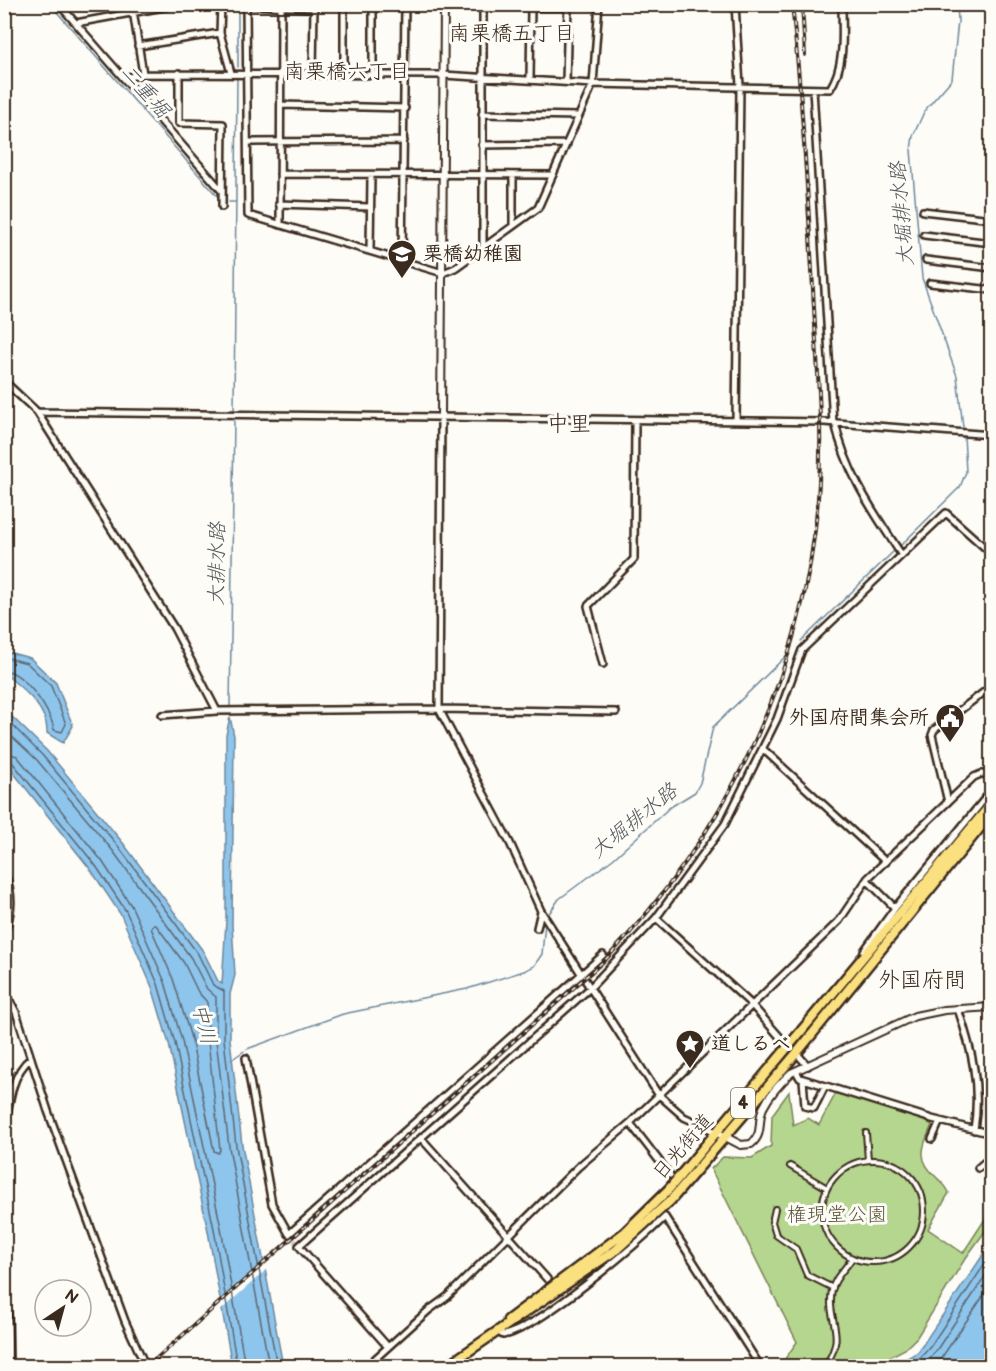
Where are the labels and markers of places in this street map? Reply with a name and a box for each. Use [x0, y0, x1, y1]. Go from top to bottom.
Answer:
school or university icon: 栗橋幼稚園 [386, 238, 418, 280]
place label: 栗橋幼稚園 [423, 242, 523, 266]
public building icon: 外国府間集会所 [934, 702, 966, 744]
place label: 外国府間集会所 [789, 706, 929, 730]
place icon: 道しるべ [674, 1028, 706, 1070]
place label: 道しるべ [711, 1032, 791, 1056]

